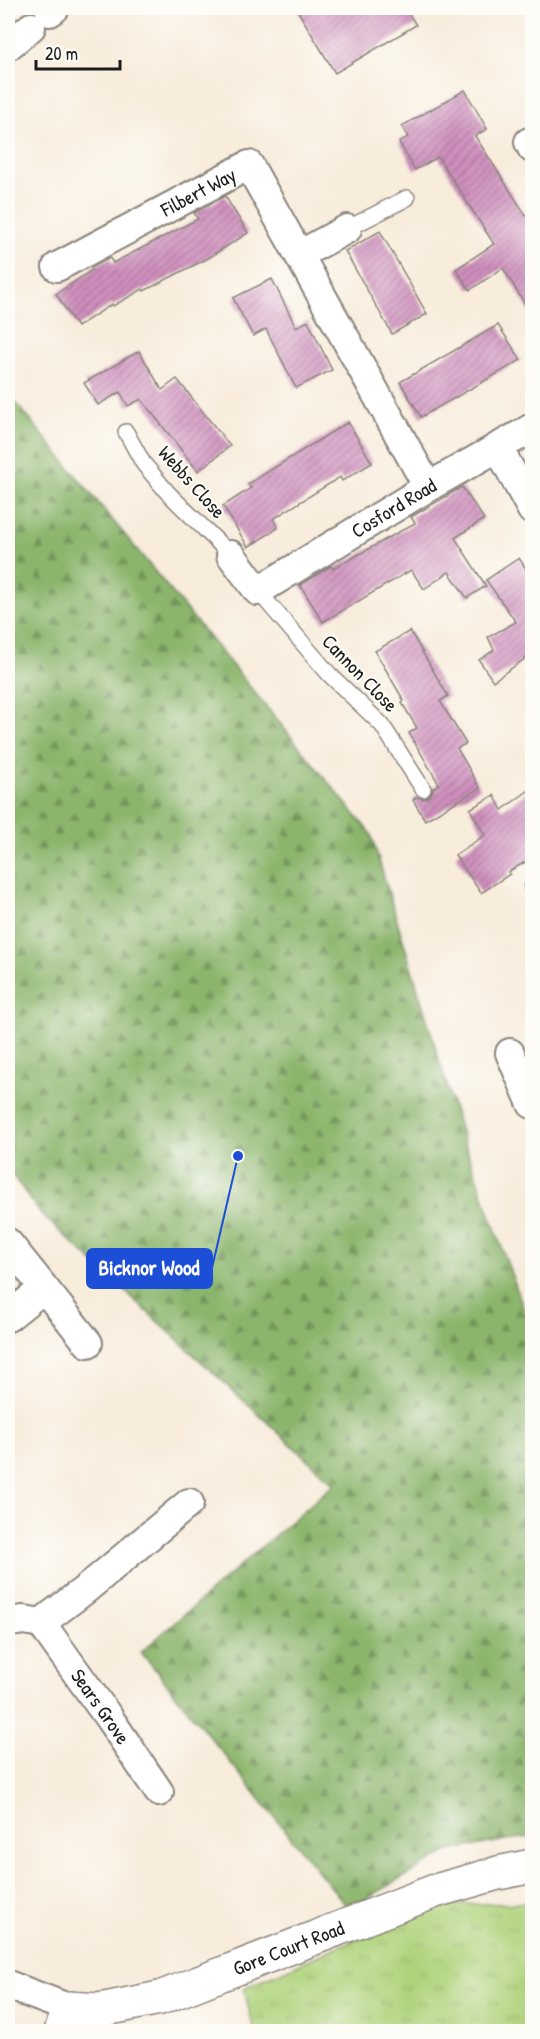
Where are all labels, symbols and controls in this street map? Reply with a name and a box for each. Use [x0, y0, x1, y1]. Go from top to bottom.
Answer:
scale bar [36, 33, 120, 71]
text: 20 m [45, 41, 78, 66]
street label: Filbert Way [155, 160, 240, 223]
street label: Webbs Close [153, 440, 232, 524]
street label: Cosford Road [346, 471, 441, 544]
street label: Cannon Close [316, 628, 404, 718]
callout: Bicknor Wood [87, 1249, 212, 1288]
text: Bicknor Wood [98, 1253, 200, 1282]
street label: Sears Grove [65, 1663, 137, 1749]
street label: Gore Court Road [229, 1914, 348, 1981]

